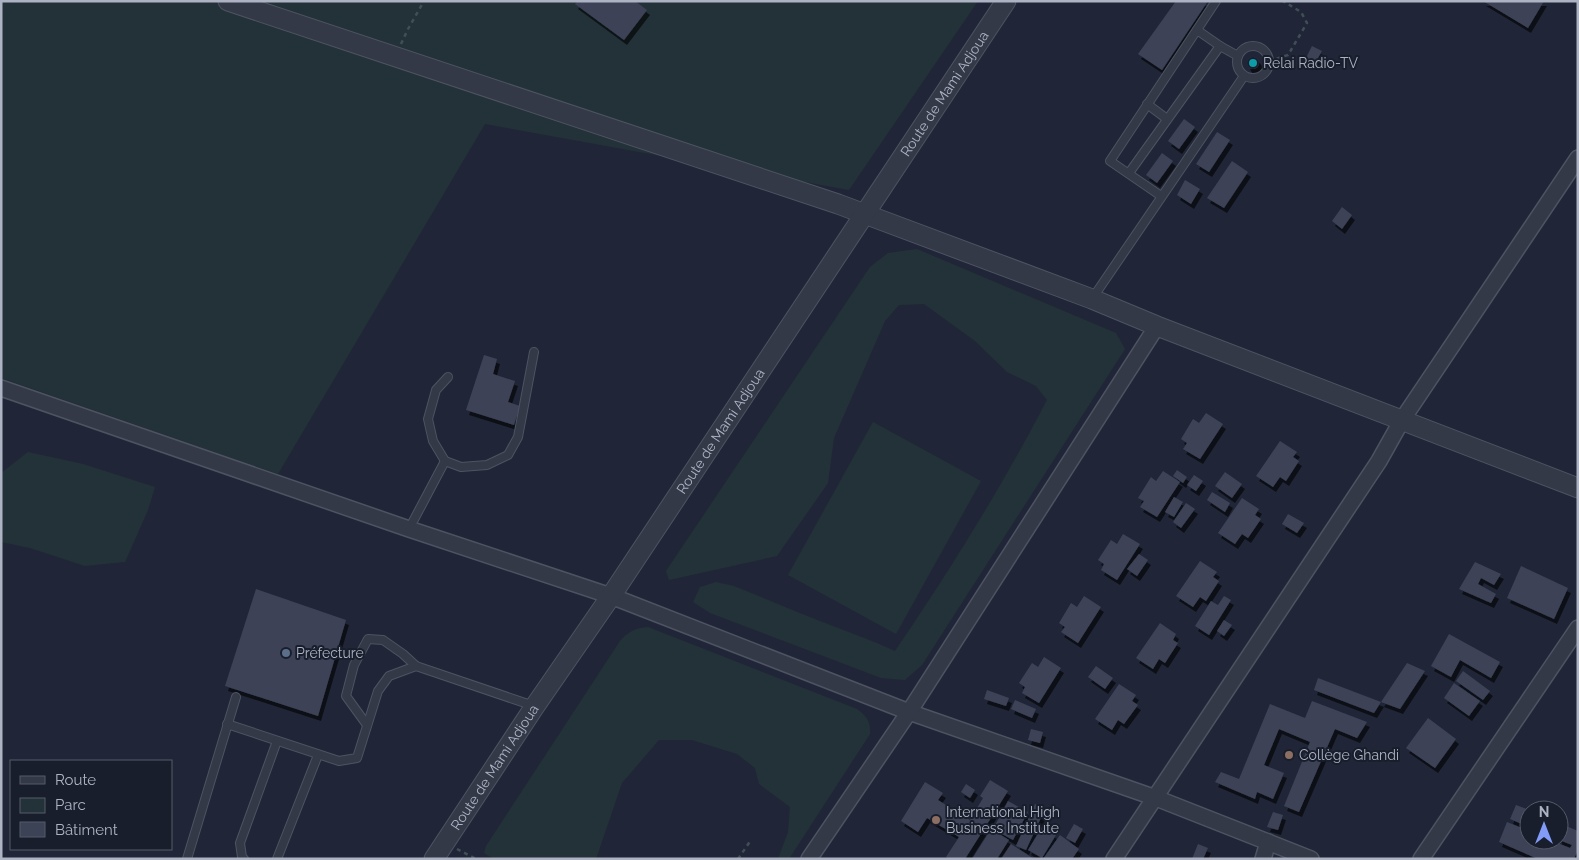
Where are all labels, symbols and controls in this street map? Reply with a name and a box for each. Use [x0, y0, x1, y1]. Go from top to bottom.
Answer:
street label: Route de Mami Adjoua [897, 28, 992, 159]
place label: Relai Radio-TV [1263, 55, 1358, 71]
marker: Relai Radio-TV [1247, 57, 1259, 69]
street label: Route de Mami Adjoua [673, 365, 768, 497]
place label: Préfecture [296, 645, 364, 661]
marker: Préfecture [280, 647, 292, 659]
street label: Route de Mami Adjoua [447, 702, 542, 833]
place label: Collège Ghandi [1299, 747, 1399, 763]
marker: Collège Ghandi [1283, 749, 1295, 761]
legend [10, 760, 172, 850]
text: Route [55, 771, 96, 789]
text: Parc [55, 796, 86, 814]
north arrow [1519, 800, 1569, 850]
place label: International High Business Institute [946, 804, 1060, 836]
text: N [1539, 804, 1549, 820]
marker: International High Business Institute [930, 814, 942, 826]
text: Bâtiment [55, 821, 118, 839]

